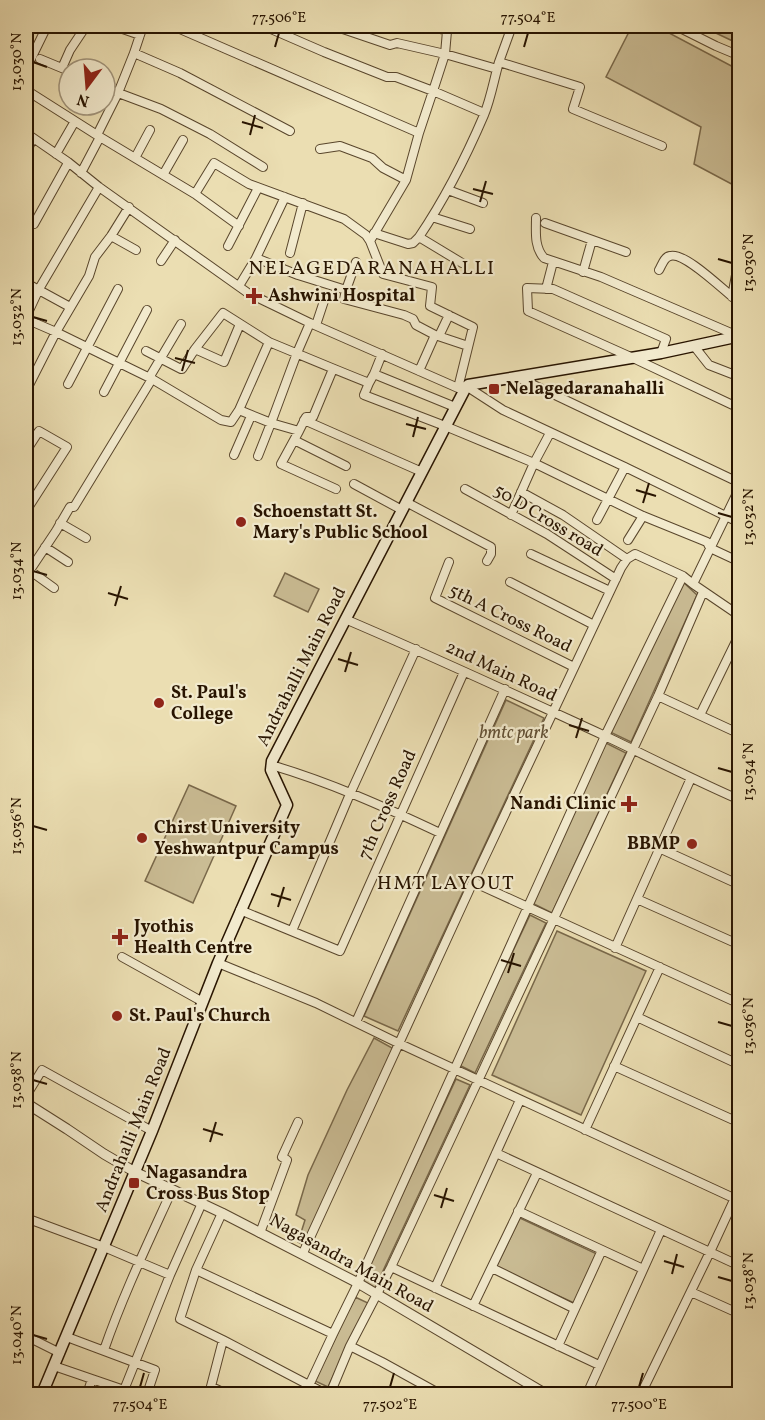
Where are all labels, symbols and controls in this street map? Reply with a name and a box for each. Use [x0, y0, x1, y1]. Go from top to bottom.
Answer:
text: 77.506°E [252, 8, 306, 29]
text: 77.504°E [501, 8, 555, 29]
text: 13.030°N [7, 33, 28, 91]
north arrow [57, 57, 117, 117]
text: N [74, 87, 92, 112]
text: 13.030°N [739, 234, 760, 292]
district label: NELAGEDARANAHALLI [248, 255, 496, 283]
place label: Ashwini Hospital [268, 284, 415, 309]
marker: Ashwini Hospital [245, 287, 263, 305]
text: 13.032°N [7, 288, 28, 346]
place label: Nelagedaranahalli [506, 377, 664, 402]
marker: Nelagedaranahalli [487, 382, 501, 396]
street label: 50 D Cross road [489, 478, 607, 564]
text: 13.032°N [739, 488, 760, 546]
place label: Schoenstatt St. Mary's Public School [253, 500, 428, 546]
marker: Schoenstatt St. Mary's Public School [234, 515, 248, 529]
text: 13.034°N [7, 542, 28, 600]
street label: 5th A Cross Road [444, 578, 576, 660]
street label: Andrahalli Main Road [251, 583, 353, 751]
street label: 2nd Main Road [441, 635, 561, 709]
place label: St. Paul's College [171, 681, 247, 727]
marker: St. Paul's College [152, 696, 166, 710]
park label: bmtc park [479, 721, 549, 746]
text: 13.034°N [739, 743, 760, 801]
street label: 7th Cross Road [353, 746, 423, 864]
place label: Nandi Clinic [510, 792, 616, 817]
marker: Nandi Clinic [620, 795, 638, 813]
text: 13.036°N [7, 797, 28, 855]
place label: Chirst University Yeshwantpur Campus [154, 816, 339, 862]
marker: Chirst University Yeshwantpur Campus [135, 831, 149, 845]
place label: BBMP [627, 832, 680, 857]
marker: BBMP [685, 837, 699, 851]
district label: HMT LAYOUT [377, 870, 515, 898]
place label: Jyothis Health Centre [133, 915, 252, 961]
marker: Jyothis Health Centre [111, 928, 129, 946]
text: 13.036°N [739, 997, 760, 1055]
place label: St. Paul's Church [129, 1004, 271, 1029]
marker: St. Paul's Church [110, 1009, 124, 1023]
street label: Andrahalli Main Road [90, 1044, 178, 1216]
text: 13.038°N [7, 1051, 28, 1109]
place label: Nagasandra Cross Bus Stop [146, 1161, 270, 1207]
marker: Nagasandra Cross Bus Stop [127, 1176, 141, 1190]
street label: Nagasandra Main Road [264, 1208, 438, 1320]
text: 13.038°N [739, 1252, 760, 1310]
text: 13.040°N [7, 1305, 28, 1365]
text: 77.504°E [113, 1395, 167, 1416]
text: 77.502°E [363, 1395, 417, 1416]
text: 77.500°E [611, 1395, 667, 1416]

